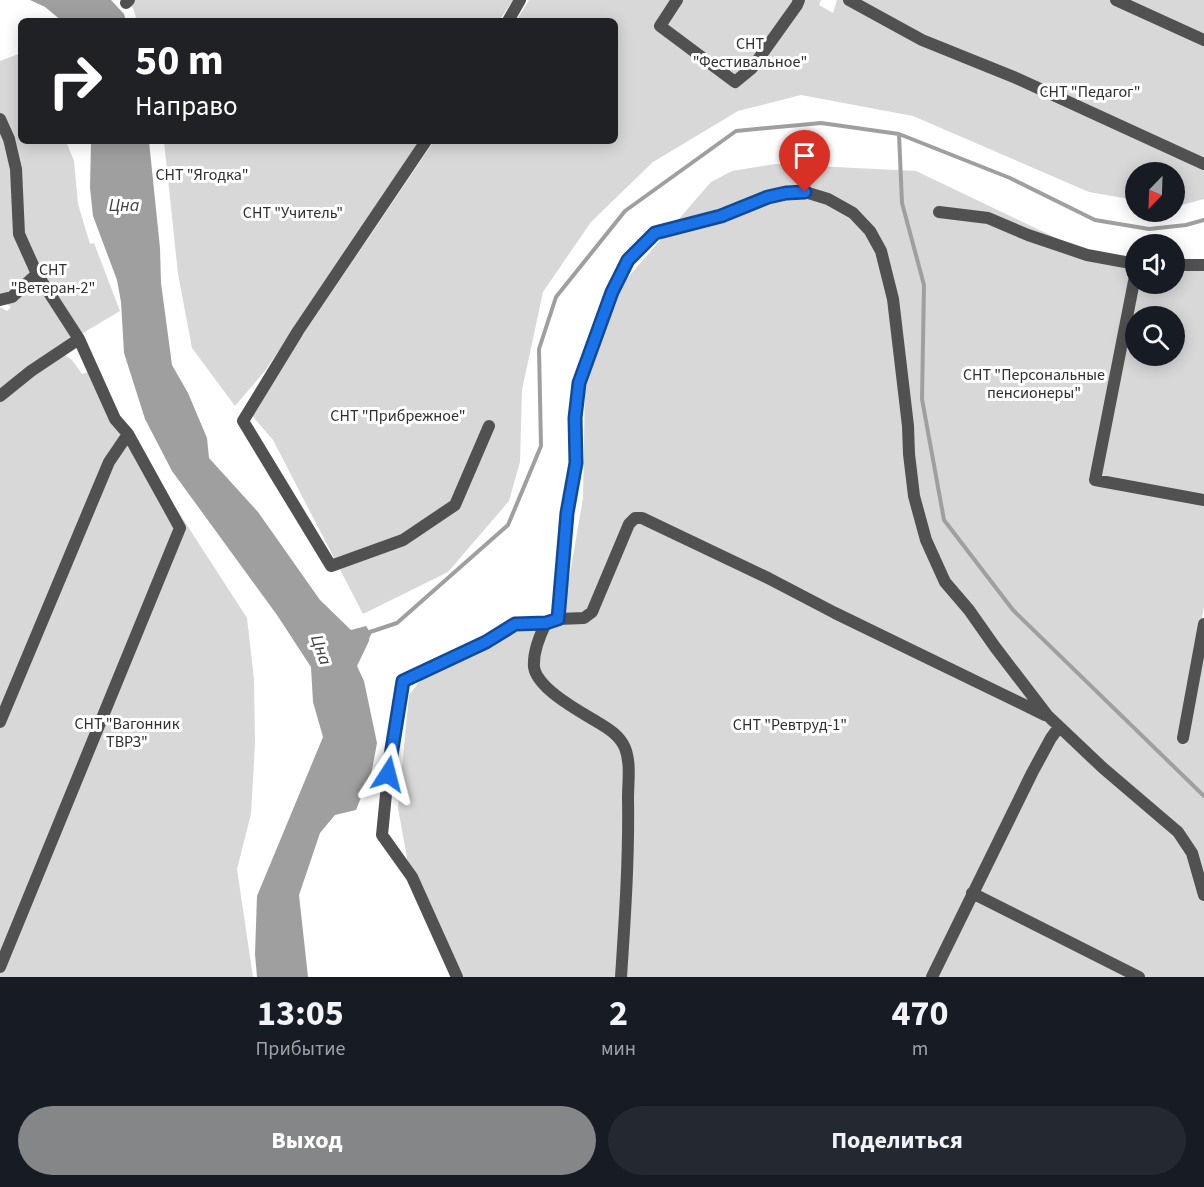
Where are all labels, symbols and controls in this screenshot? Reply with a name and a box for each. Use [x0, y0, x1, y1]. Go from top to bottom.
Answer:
text: 50 m [135, 31, 224, 91]
park label: СНТ "Фестивальное" [693, 33, 807, 73]
icon: right [36, 42, 114, 120]
park label: СНТ "Педагог" [1039, 81, 1141, 103]
text: Направо [135, 87, 238, 126]
pin [779, 130, 830, 192]
icon: arrive [788, 139, 821, 172]
north arrow [1125, 162, 1185, 222]
map controls [1125, 162, 1185, 366]
park label: СНТ "Ягодка" [155, 164, 249, 186]
water label: Цна [109, 193, 140, 218]
park label: СНТ "Учитель" [243, 202, 343, 224]
button: sound [1125, 234, 1185, 294]
park label: СНТ "Ветеран-2" [11, 259, 95, 299]
button: search [1125, 306, 1185, 366]
park label: СНТ "Персональные пенсионеры" [963, 364, 1105, 404]
park label: СНТ "Прибрежное" [330, 405, 466, 427]
water label: Цна [304, 631, 338, 669]
park label: СНТ "Вагонник ТВРЗ" [74, 713, 180, 753]
park label: СНТ "Ревтруд-1" [733, 714, 847, 736]
position arrow [356, 742, 420, 806]
text: 13:05 [257, 988, 344, 1039]
text: 2 [609, 988, 628, 1039]
text: 470 [892, 988, 949, 1039]
text: Прибытие [255, 1035, 346, 1063]
text: мин [601, 1035, 636, 1063]
text: m [912, 1035, 928, 1063]
button: Выход [18, 1106, 596, 1175]
button: Поделиться [608, 1106, 1186, 1175]

